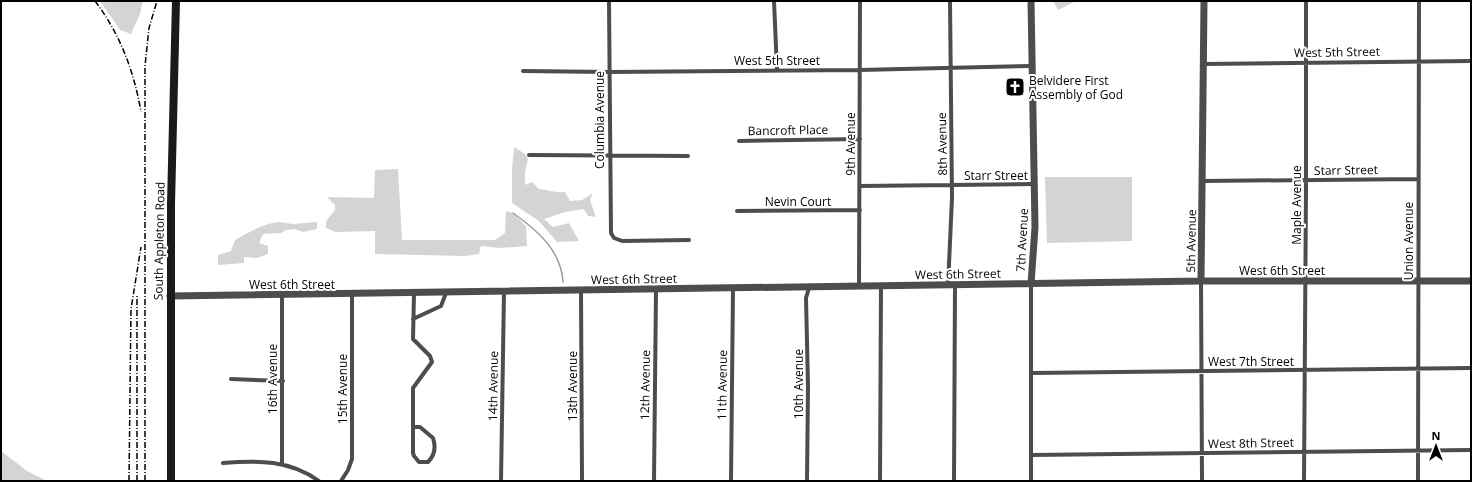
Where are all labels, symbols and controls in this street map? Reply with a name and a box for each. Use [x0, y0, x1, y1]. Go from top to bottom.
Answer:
street label: West 5th Street [1294, 43, 1380, 61]
street label: West 5th Street [734, 52, 820, 69]
street label: Columbia Avenue [591, 71, 608, 169]
place label: Belvidere First Assembly of God [1029, 72, 1123, 103]
church icon: Belvidere First Assembly of God [1004, 76, 1026, 98]
street label: 9th Avenue [842, 112, 859, 176]
street label: 8th Avenue [933, 112, 951, 176]
street label: Bancroft Place [748, 121, 829, 139]
street label: Starr Street [1314, 161, 1378, 179]
street label: Maple Avenue [1288, 165, 1305, 245]
street label: Starr Street [964, 167, 1028, 184]
street label: South Appleton Road [149, 182, 169, 300]
street label: Nevin Court [765, 193, 831, 210]
street label: Union Avenue [1400, 201, 1417, 280]
street label: 7th Avenue [1012, 208, 1032, 272]
street label: 5th Avenue [1182, 209, 1200, 273]
street label: West 6th Street [1239, 262, 1325, 279]
street label: West 6th Street [915, 265, 1001, 283]
street label: West 6th Street [591, 270, 677, 288]
street label: West 6th Street [249, 276, 335, 293]
street label: 16th Avenue [264, 344, 281, 414]
street label: 12th Avenue [636, 349, 654, 420]
street label: 11th Avenue [713, 349, 731, 420]
street label: 10th Avenue [790, 349, 807, 419]
street label: 14th Avenue [484, 350, 502, 421]
street label: 13th Avenue [564, 351, 581, 421]
street label: West 7th Street [1208, 353, 1294, 370]
street label: 15th Avenue [334, 354, 351, 424]
north arrow [1416, 426, 1456, 466]
text: N [1432, 428, 1440, 443]
street label: West 8th Street [1208, 434, 1294, 452]

